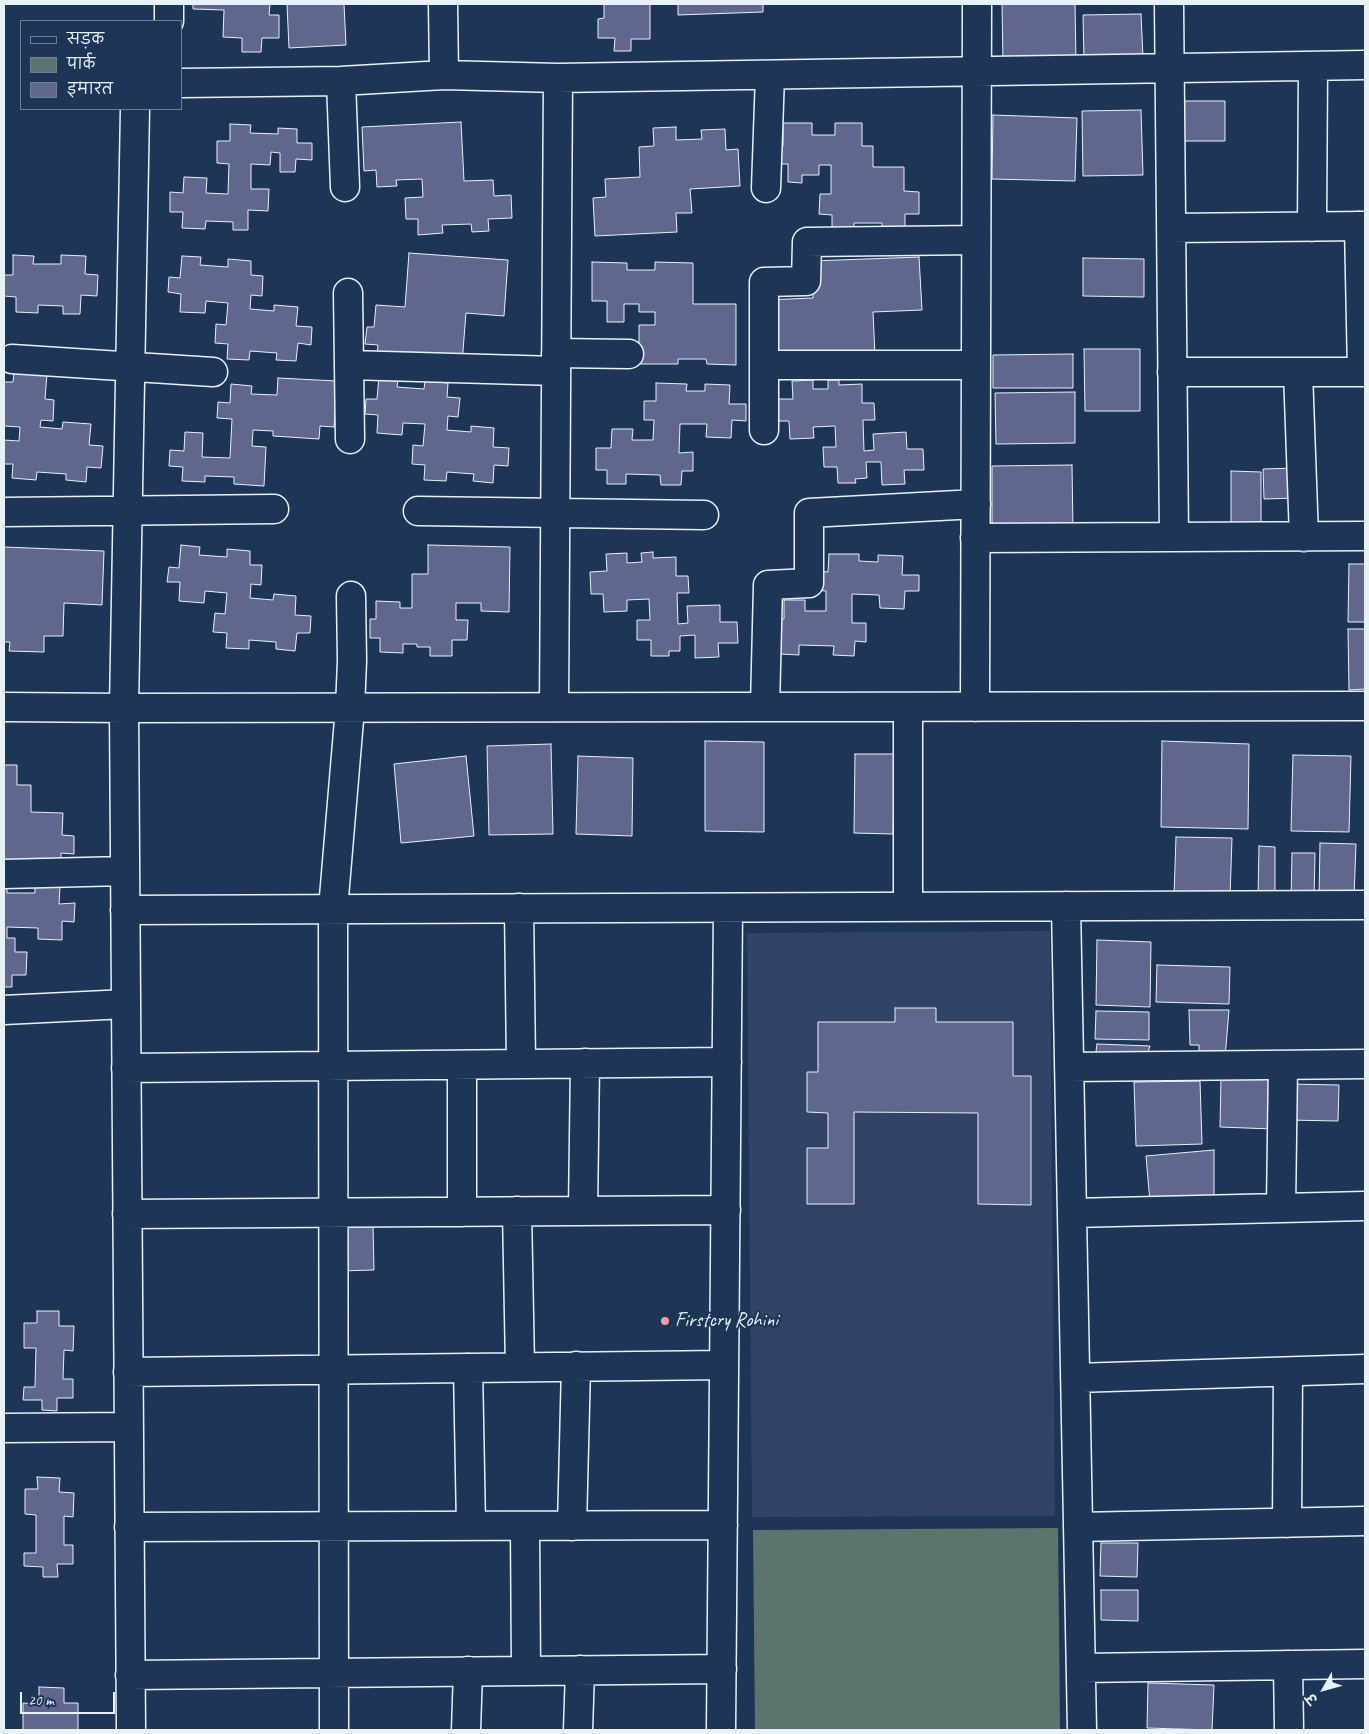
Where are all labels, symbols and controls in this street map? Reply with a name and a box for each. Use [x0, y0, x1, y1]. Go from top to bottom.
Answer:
legend [20, 20, 182, 110]
text: सड़क [67, 30, 104, 49]
text: पार्क [67, 55, 95, 74]
text: इमारत [67, 80, 113, 99]
place label: Firstcry Rohini [675, 1309, 778, 1333]
marker: Firstcry Rohini [659, 1315, 671, 1327]
north arrow [1299, 1664, 1349, 1714]
scale bar [22, 1682, 118, 1714]
text: उ [1302, 1690, 1321, 1707]
text: 20 m [28, 1691, 54, 1710]

